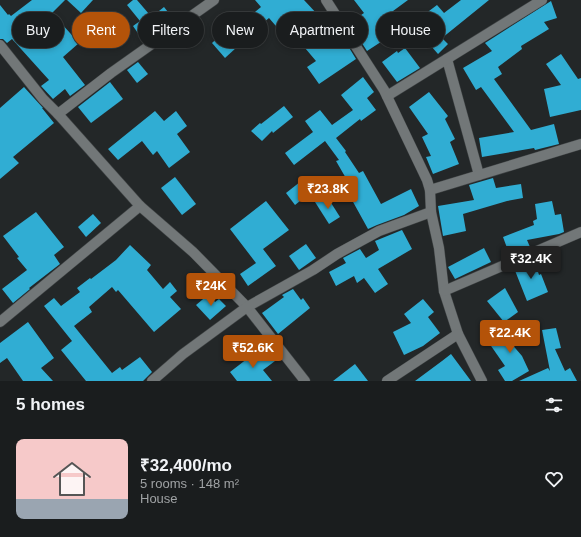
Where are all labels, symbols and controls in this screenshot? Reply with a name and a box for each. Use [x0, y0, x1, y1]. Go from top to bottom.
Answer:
chip: Buy [12, 12, 64, 48]
chip: Rent [72, 12, 130, 48]
chip: Filters [138, 12, 204, 48]
chip: New [212, 12, 268, 48]
chip: Apartment [276, 12, 368, 48]
chip: House [376, 12, 445, 48]
pin: ₹23.8K [295, 176, 361, 210]
text: ₹23.8K [307, 181, 349, 196]
pin: ₹32.4K [498, 246, 564, 280]
text: ₹32.4K [510, 251, 552, 266]
pin: ₹24K [187, 273, 235, 307]
text: ₹24K [195, 278, 227, 293]
pin: ₹22.4K [477, 320, 543, 354]
text: ₹22.4K [489, 325, 531, 340]
pin: ₹52.6K [220, 335, 286, 369]
text: ₹52.6K [232, 340, 274, 355]
icon: filters [543, 394, 565, 416]
text: 5 homes [16, 395, 85, 414]
icon: home [48, 455, 96, 503]
text: ₹32,400/mo [140, 456, 232, 475]
icon: heart [543, 468, 565, 490]
text: 5 rooms · 148 m² [140, 476, 239, 491]
text: House [140, 491, 178, 506]

